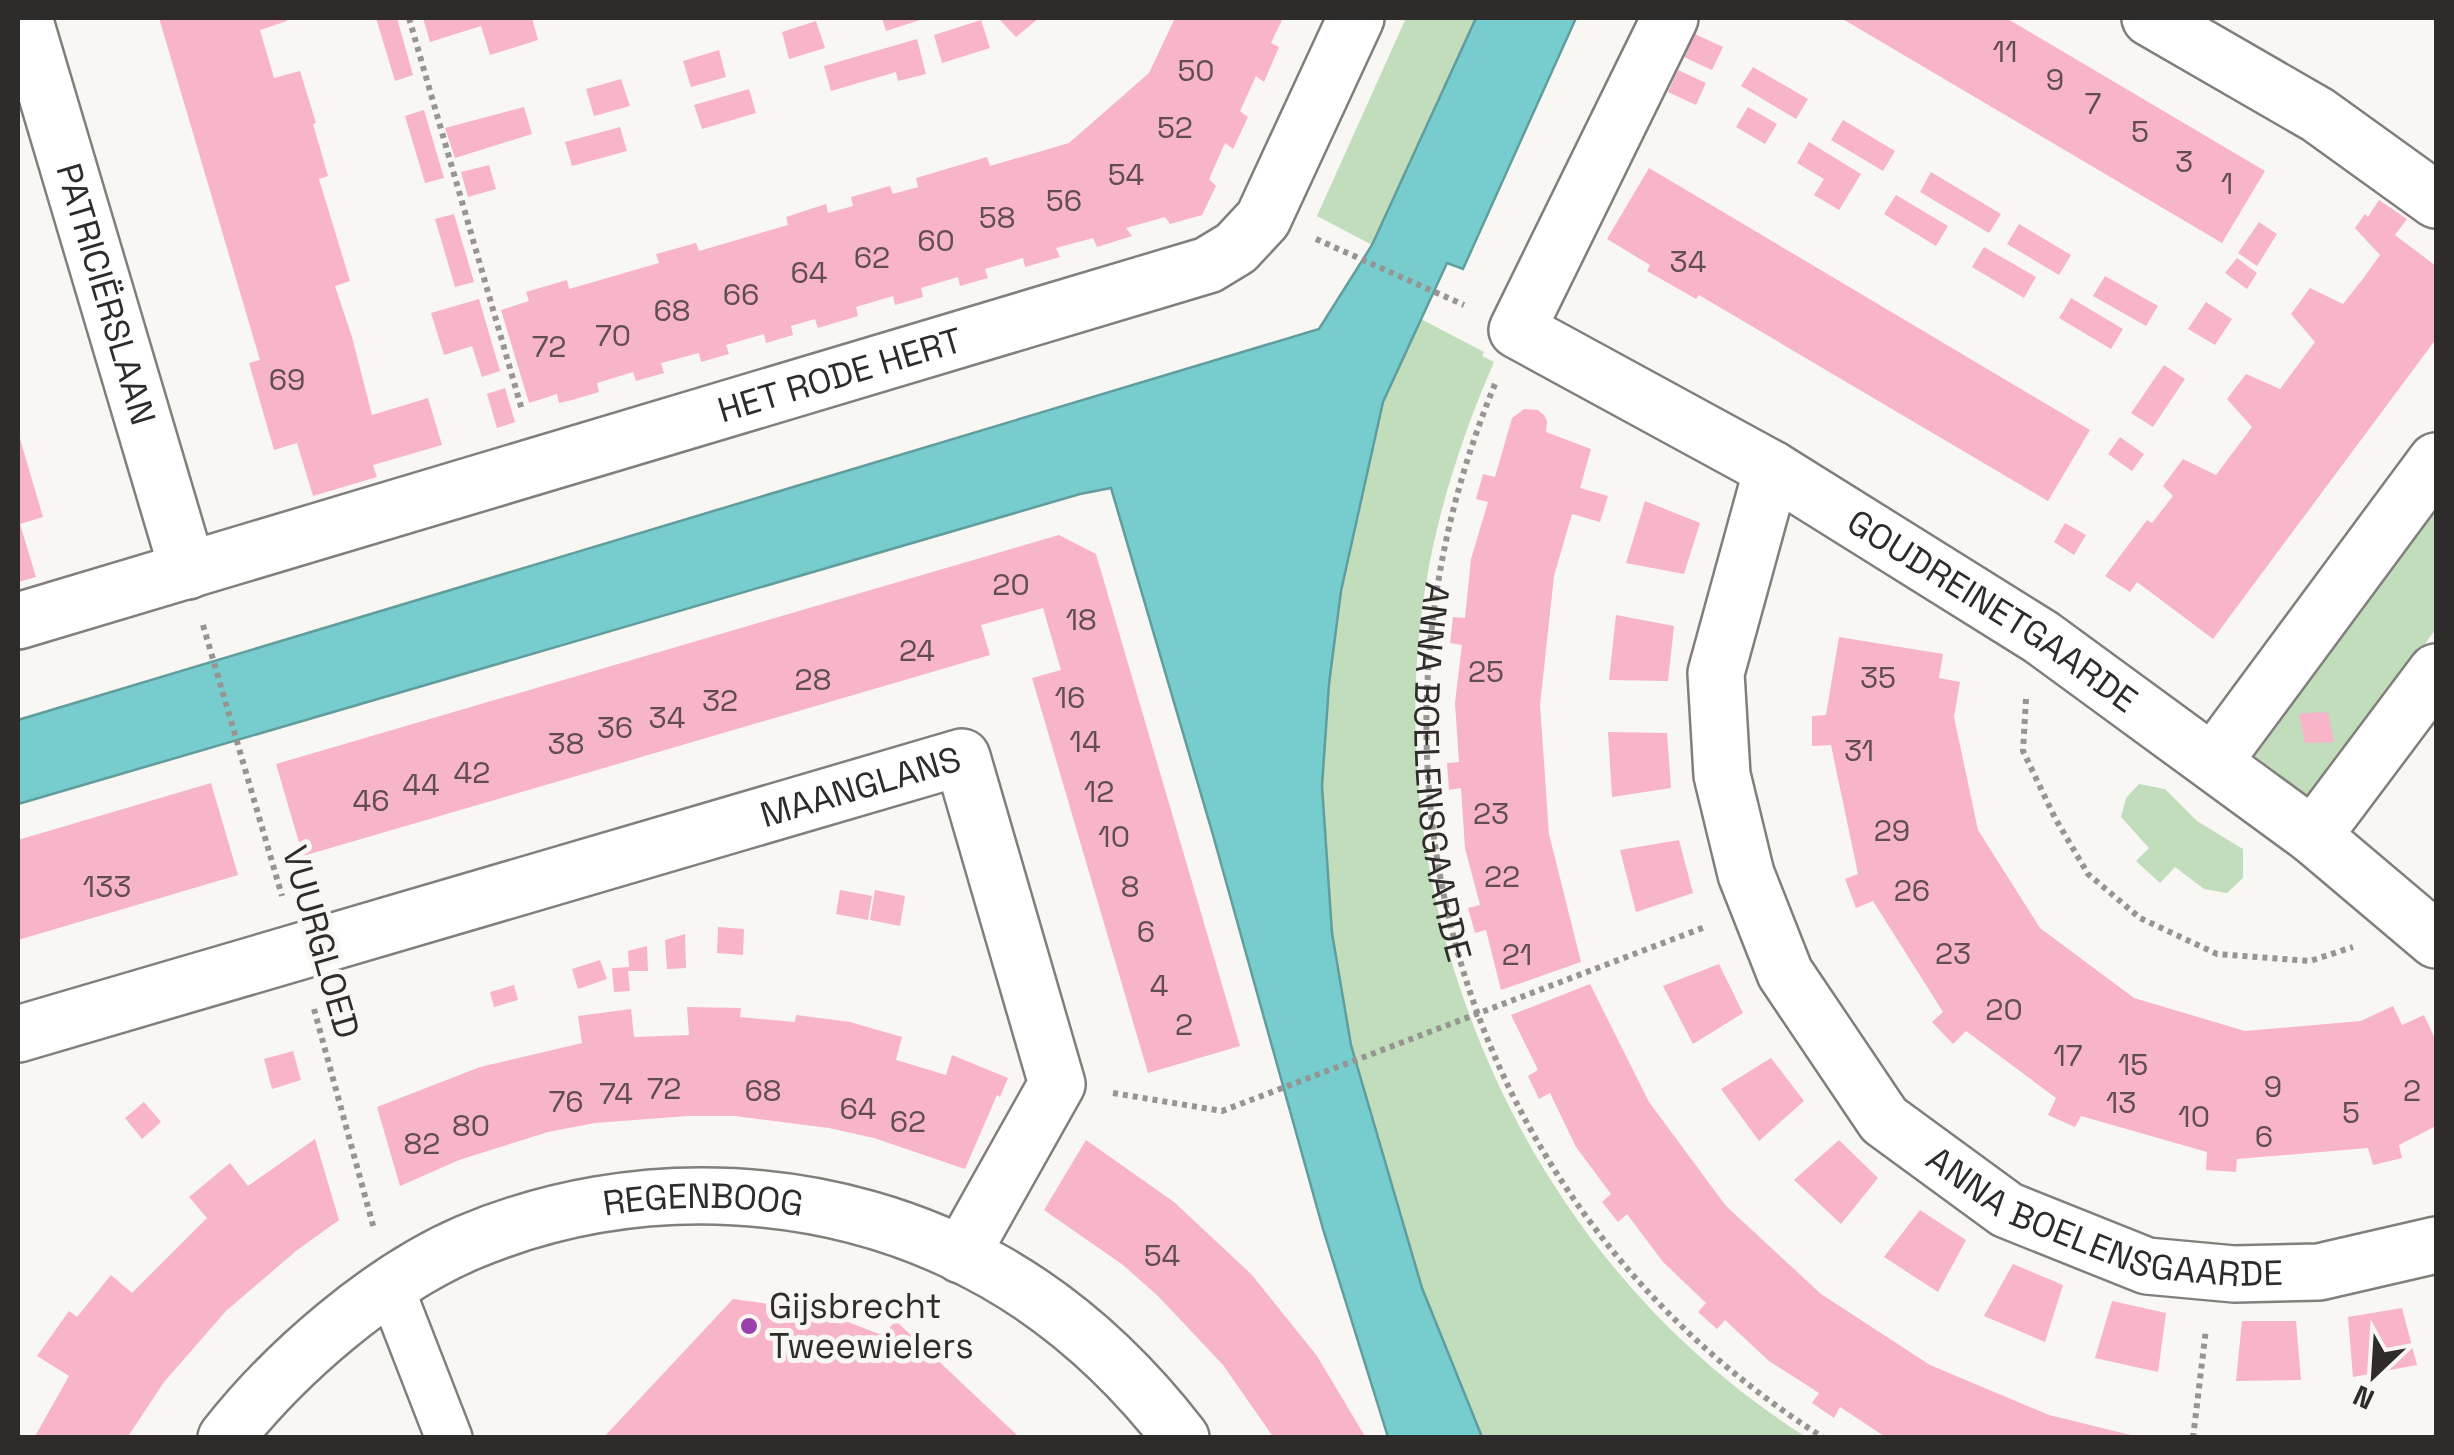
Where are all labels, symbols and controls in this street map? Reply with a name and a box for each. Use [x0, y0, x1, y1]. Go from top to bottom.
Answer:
house number: 11 [1992, 32, 2018, 71]
house number: 50 [1177, 51, 1215, 90]
house number: 9 [2046, 60, 2064, 99]
house number: 7 [2085, 84, 2101, 123]
house number: 52 [1157, 108, 1193, 147]
house number: 5 [2131, 112, 2149, 151]
house number: 3 [2175, 142, 2193, 181]
house number: 54 [1108, 155, 1144, 194]
street label: PATRICIËRSLAAN [46, 158, 165, 430]
house number: 1 [2221, 164, 2233, 203]
house number: 56 [1046, 181, 1082, 220]
house number: 58 [979, 198, 1015, 237]
house number: 60 [917, 221, 955, 260]
house number: 62 [854, 238, 890, 277]
house number: 34 [1670, 242, 1706, 281]
house number: 64 [790, 253, 828, 292]
house number: 66 [723, 275, 759, 314]
house number: 68 [653, 291, 691, 330]
house number: 70 [595, 316, 631, 355]
street label: HET RODE HERT [713, 318, 967, 432]
house number: 72 [532, 327, 566, 366]
house number: 69 [269, 360, 305, 399]
street label: GOUDREINETGAARDE [1839, 500, 2146, 722]
house number: 20 [992, 565, 1030, 604]
street label: ANNA BOELENSGAARDE [1404, 580, 1481, 966]
house number: 18 [1065, 600, 1097, 639]
house number: 24 [899, 631, 935, 670]
house number: 25 [1468, 652, 1504, 691]
house number: 35 [1860, 658, 1896, 697]
house number: 28 [795, 660, 831, 699]
house number: 16 [1055, 678, 1085, 717]
house number: 32 [702, 681, 738, 720]
house number: 34 [649, 698, 685, 737]
house number: 36 [597, 708, 633, 747]
house number: 14 [1069, 722, 1101, 761]
house number: 38 [548, 724, 584, 763]
house number: 31 [1844, 731, 1874, 770]
street label: MAANGLANS [755, 737, 966, 837]
house number: 42 [454, 753, 490, 792]
house number: 44 [402, 765, 440, 804]
house number: 12 [1084, 772, 1114, 811]
house number: 46 [352, 781, 390, 820]
house number: 23 [1473, 794, 1509, 833]
house number: 29 [1874, 811, 1910, 850]
house number: 10 [1098, 817, 1130, 856]
street label: VUURGLOED [273, 841, 369, 1043]
house number: 22 [1484, 857, 1520, 896]
house number: 133 [83, 867, 131, 906]
house number: 8 [1121, 867, 1139, 906]
house number: 26 [1894, 871, 1930, 910]
house number: 6 [1137, 912, 1155, 951]
house number: 23 [1935, 934, 1971, 973]
house number: 21 [1502, 935, 1532, 974]
house number: 4 [1150, 966, 1168, 1005]
house number: 20 [1985, 990, 2023, 1029]
house number: 2 [1175, 1005, 1193, 1044]
house number: 17 [2053, 1036, 2083, 1075]
house number: 15 [2118, 1045, 2148, 1084]
house number: 9 [2264, 1067, 2282, 1106]
house number: 72 [647, 1069, 681, 1108]
house number: 68 [744, 1071, 782, 1110]
house number: 2 [2403, 1071, 2421, 1110]
house number: 74 [599, 1074, 633, 1113]
house number: 76 [548, 1082, 584, 1121]
house number: 13 [2106, 1083, 2136, 1122]
house number: 64 [839, 1089, 877, 1128]
house number: 5 [2342, 1093, 2360, 1132]
house number: 10 [2178, 1097, 2210, 1136]
house number: 62 [890, 1102, 926, 1141]
house number: 80 [452, 1106, 490, 1145]
house number: 6 [2255, 1117, 2273, 1156]
house number: 82 [404, 1124, 440, 1163]
street label: ANNA BOELENSGAARDE [1918, 1137, 2283, 1296]
street label: REGENBOOG [600, 1174, 806, 1226]
house number: 54 [1144, 1236, 1180, 1275]
place label: Gijsbrecht Tweewielers [769, 1284, 974, 1368]
marker: Gijsbrecht Tweewielers [738, 1315, 760, 1337]
north arrow [2324, 1325, 2424, 1425]
text: N [2347, 1377, 2380, 1418]

